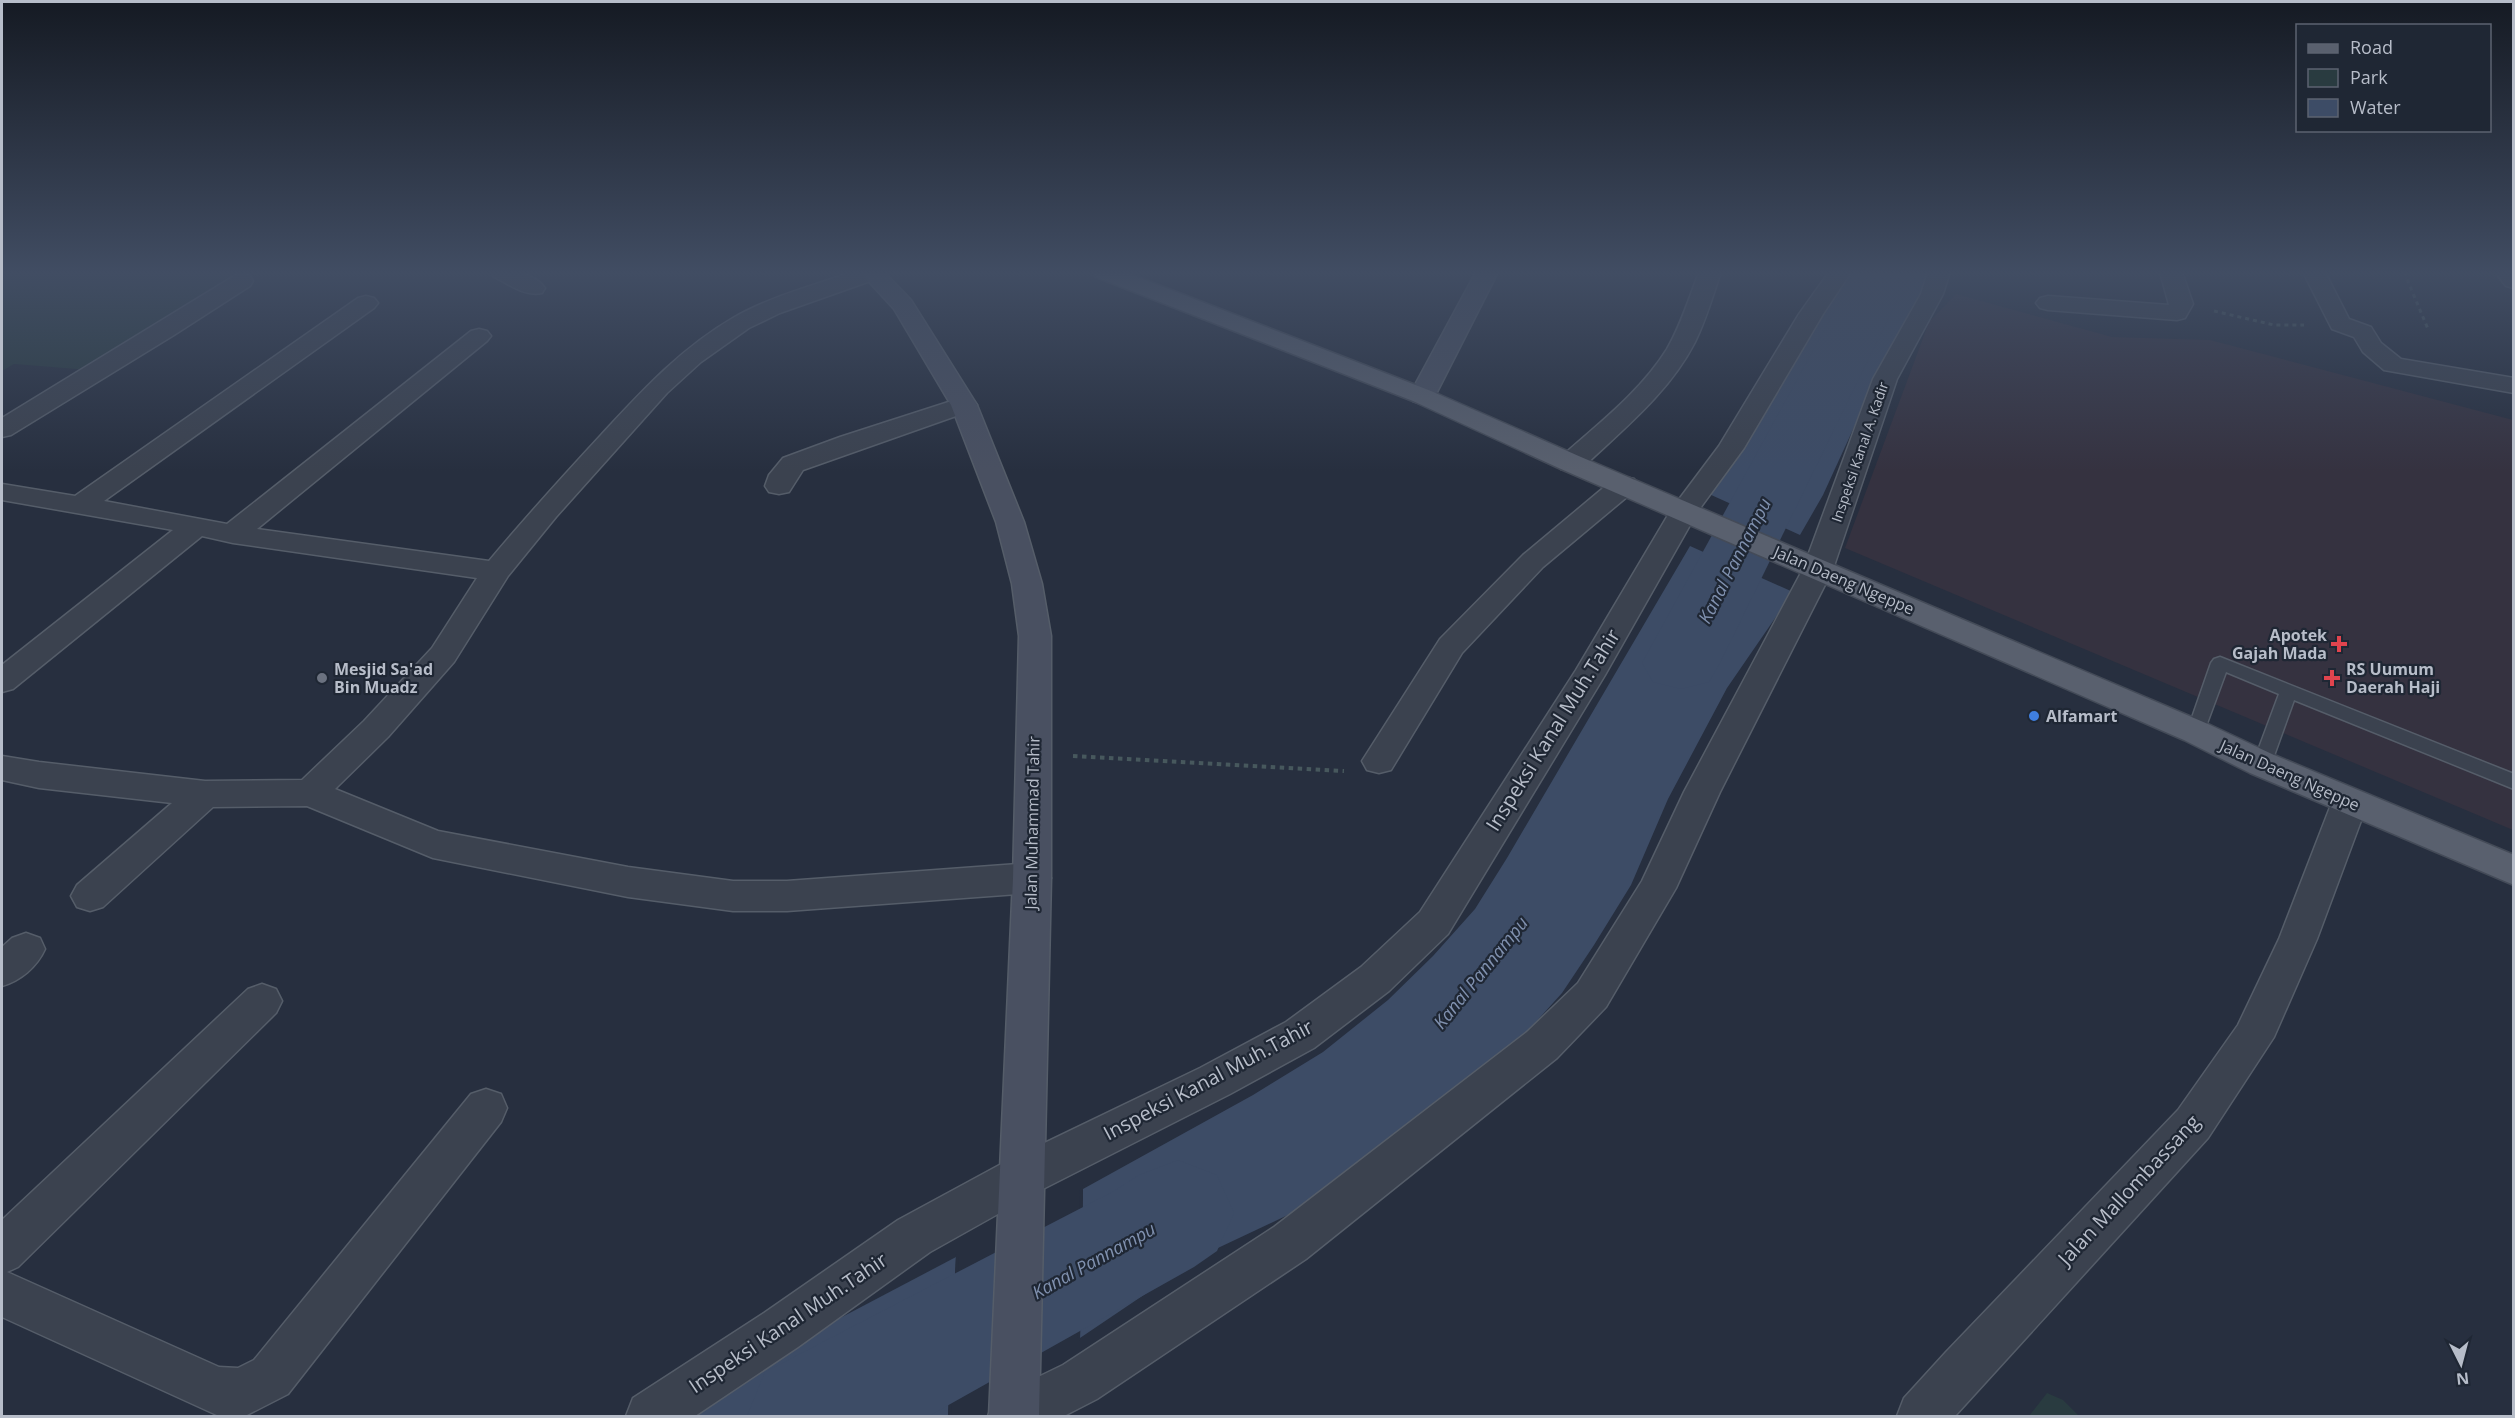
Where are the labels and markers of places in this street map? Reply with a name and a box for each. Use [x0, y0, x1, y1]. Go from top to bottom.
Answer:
place label: Apotek Gajah Mada [2232, 624, 2327, 664]
marker: Apotek Gajah Mada [2332, 637, 2346, 651]
place label: Mesjid Sa'ad Bin Muadz [334, 658, 433, 698]
place label: RS Uumum Daerah Haji [2346, 658, 2440, 698]
marker: RS Uumum Daerah Haji [2323, 669, 2341, 687]
marker: Mesjid Sa'ad Bin Muadz [315, 671, 329, 685]
place label: Alfamart [2046, 705, 2117, 727]
marker: Alfamart [2027, 709, 2041, 723]

